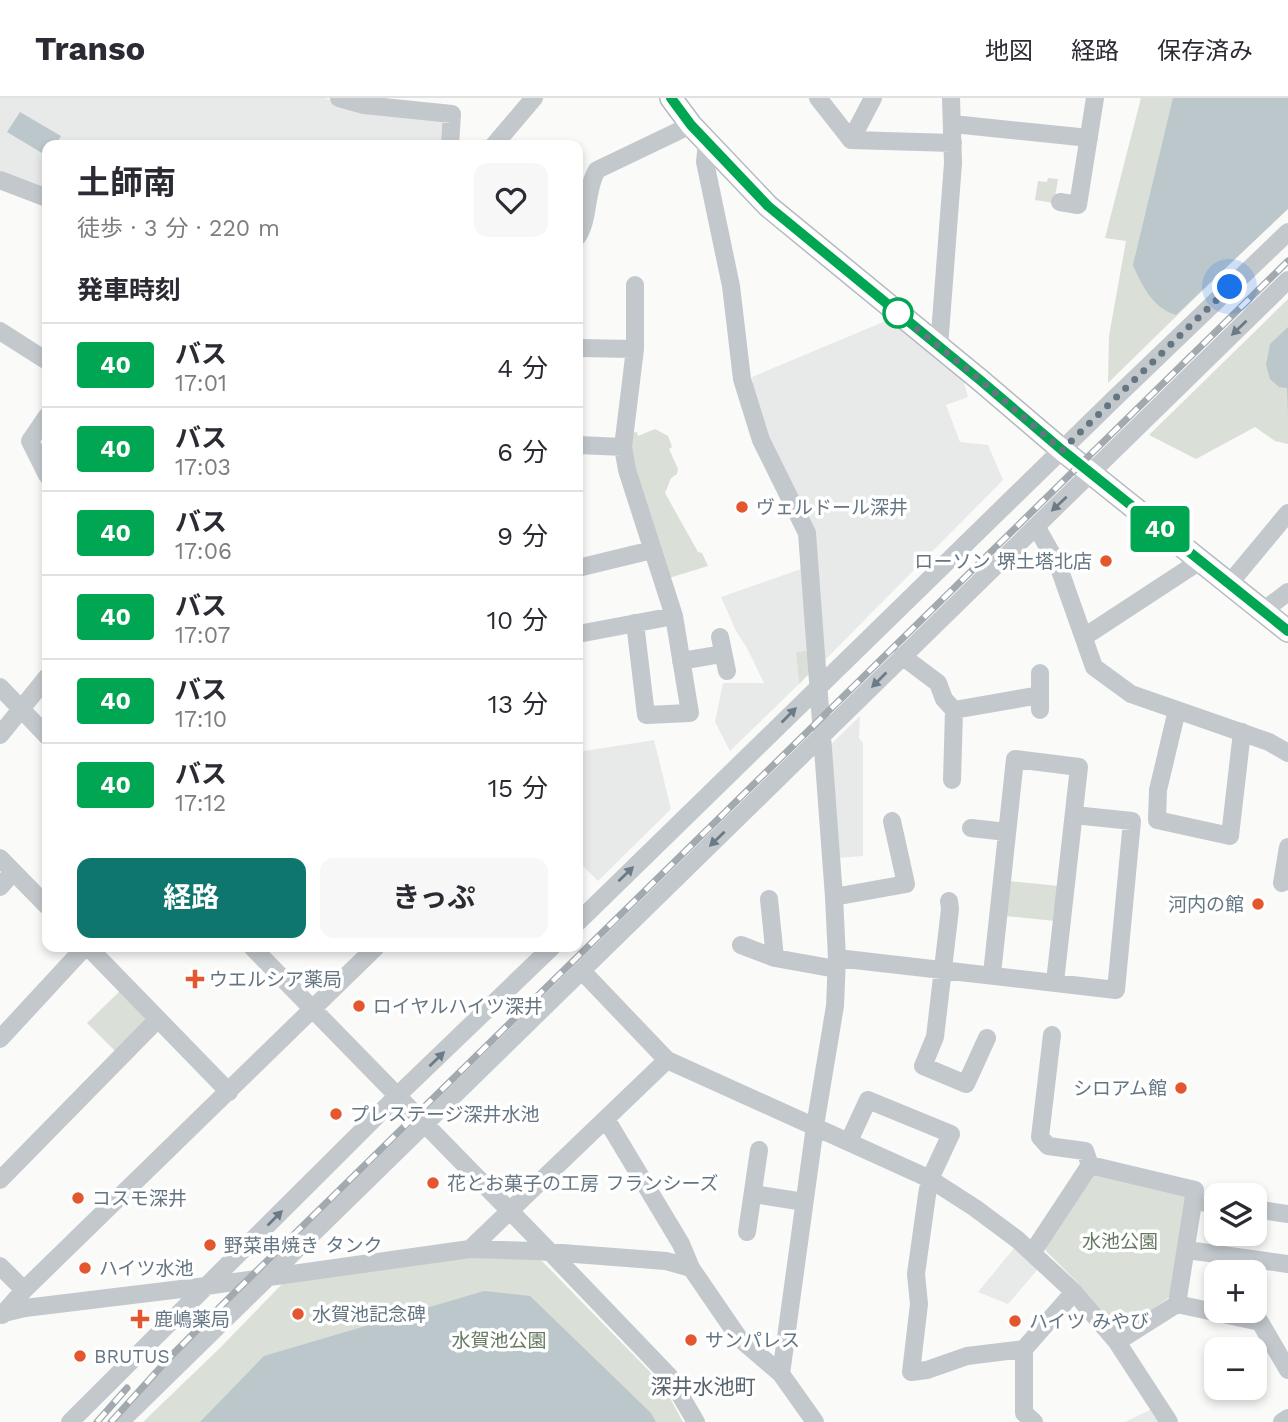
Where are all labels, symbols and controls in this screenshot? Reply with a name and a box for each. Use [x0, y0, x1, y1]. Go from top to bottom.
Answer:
text: Transo [35, 29, 145, 68]
text: 地図 [985, 37, 1033, 65]
text: 経路 [1071, 37, 1119, 65]
text: 保存済み [1157, 37, 1253, 65]
text: 土師南 [77, 163, 176, 202]
button: heart [474, 163, 548, 237]
text: 徒歩 · 3 分 · 220 m [77, 215, 280, 242]
your location [1212, 269, 1247, 304]
text: 発車時刻 [77, 275, 181, 305]
unlabelled marker [883, 298, 913, 328]
one-way arrow [1231, 319, 1248, 336]
text: バス [175, 339, 227, 369]
text: 40 [100, 351, 131, 379]
text: 4 分 [497, 353, 548, 383]
text: 17:01 [175, 370, 227, 397]
text: バス [175, 423, 227, 453]
text: 40 [100, 435, 131, 463]
text: 6 分 [497, 437, 548, 467]
text: 17:03 [175, 454, 231, 481]
one-way arrow [1051, 495, 1068, 511]
place label: ヴェルドール深井 [756, 496, 908, 519]
marker: ヴェルドール深井 [734, 499, 750, 515]
line badge: 40 [1128, 506, 1192, 552]
text: バス [175, 507, 227, 537]
text: 40 [1145, 515, 1175, 543]
text: 40 [100, 519, 131, 547]
text: 9 分 [497, 521, 548, 551]
text: 17:06 [175, 538, 232, 565]
place label: ローソン 堺土塔北店 [915, 550, 1092, 573]
marker: ローソン 堺土塔北店 [1098, 553, 1114, 569]
text: バス [175, 591, 227, 621]
text: 40 [100, 603, 131, 631]
text: 10 分 [487, 605, 548, 635]
text: 17:07 [175, 622, 230, 649]
one-way arrow [870, 671, 887, 688]
text: バス [175, 675, 227, 705]
text: 40 [100, 687, 131, 715]
text: 13 分 [488, 689, 548, 719]
text: 17:10 [175, 706, 227, 733]
one-way arrow [780, 708, 797, 724]
text: バス [175, 759, 227, 789]
text: 40 [100, 771, 131, 799]
text: 15 分 [488, 773, 548, 803]
text: 17:12 [175, 790, 226, 817]
one-way arrow [709, 831, 726, 847]
button: 経路 [77, 858, 306, 938]
button: きっぷ [320, 858, 548, 938]
one-way arrow [618, 866, 635, 883]
place label: 河内の館 [1168, 893, 1244, 916]
marker: 河内の館 [1250, 896, 1266, 912]
place label: ウエルシア薬局 [209, 968, 342, 991]
marker: ウエルシア薬局 [187, 971, 203, 987]
place label: ロイヤルハイツ深井 [373, 995, 543, 1018]
marker: ロイヤルハイツ深井 [351, 998, 367, 1014]
one-way arrow [428, 1051, 445, 1067]
place label: シロアム館 [1073, 1077, 1167, 1100]
marker: シロアム館 [1173, 1080, 1189, 1096]
place label: プレステージ深井水池 [350, 1103, 540, 1126]
marker: プレステージ深井水池 [328, 1106, 344, 1122]
place label: 花とお菓子の工房 フランシーズ [447, 1172, 719, 1195]
marker: 花とお菓子の工房 フランシーズ [425, 1175, 441, 1191]
map controls [1204, 1183, 1267, 1400]
button: layers [1204, 1183, 1267, 1246]
place label: コスモ深井 [92, 1187, 187, 1210]
marker: コスモ深井 [70, 1190, 86, 1206]
one-way arrow [266, 1211, 283, 1227]
park label: 水池公園 [1082, 1230, 1158, 1253]
place label: 野菜串焼き タンク [224, 1234, 382, 1257]
marker: 野菜串焼き タンク [202, 1237, 218, 1253]
place label: ハイツ水池 [99, 1257, 194, 1280]
marker: ハイツ水池 [77, 1260, 93, 1276]
button: + [1204, 1260, 1267, 1323]
place label: 水賀池記念碑 [312, 1303, 426, 1326]
marker: 水賀池記念碑 [290, 1306, 306, 1322]
place label: 鹿嶋薬局 [154, 1308, 230, 1331]
place label: ハイツ みやび [1029, 1310, 1149, 1333]
marker: 鹿嶋薬局 [132, 1311, 148, 1327]
marker: ハイツ みやび [1007, 1313, 1023, 1329]
park label: 水賀池公園 [451, 1329, 547, 1352]
place label: サンパレス [705, 1329, 800, 1352]
marker: サンパレス [683, 1332, 699, 1348]
button: − [1204, 1337, 1267, 1400]
place label: BRUTUS [94, 1345, 170, 1368]
marker: BRUTUS [72, 1348, 88, 1364]
district label: 深井水池町 [651, 1374, 756, 1399]

